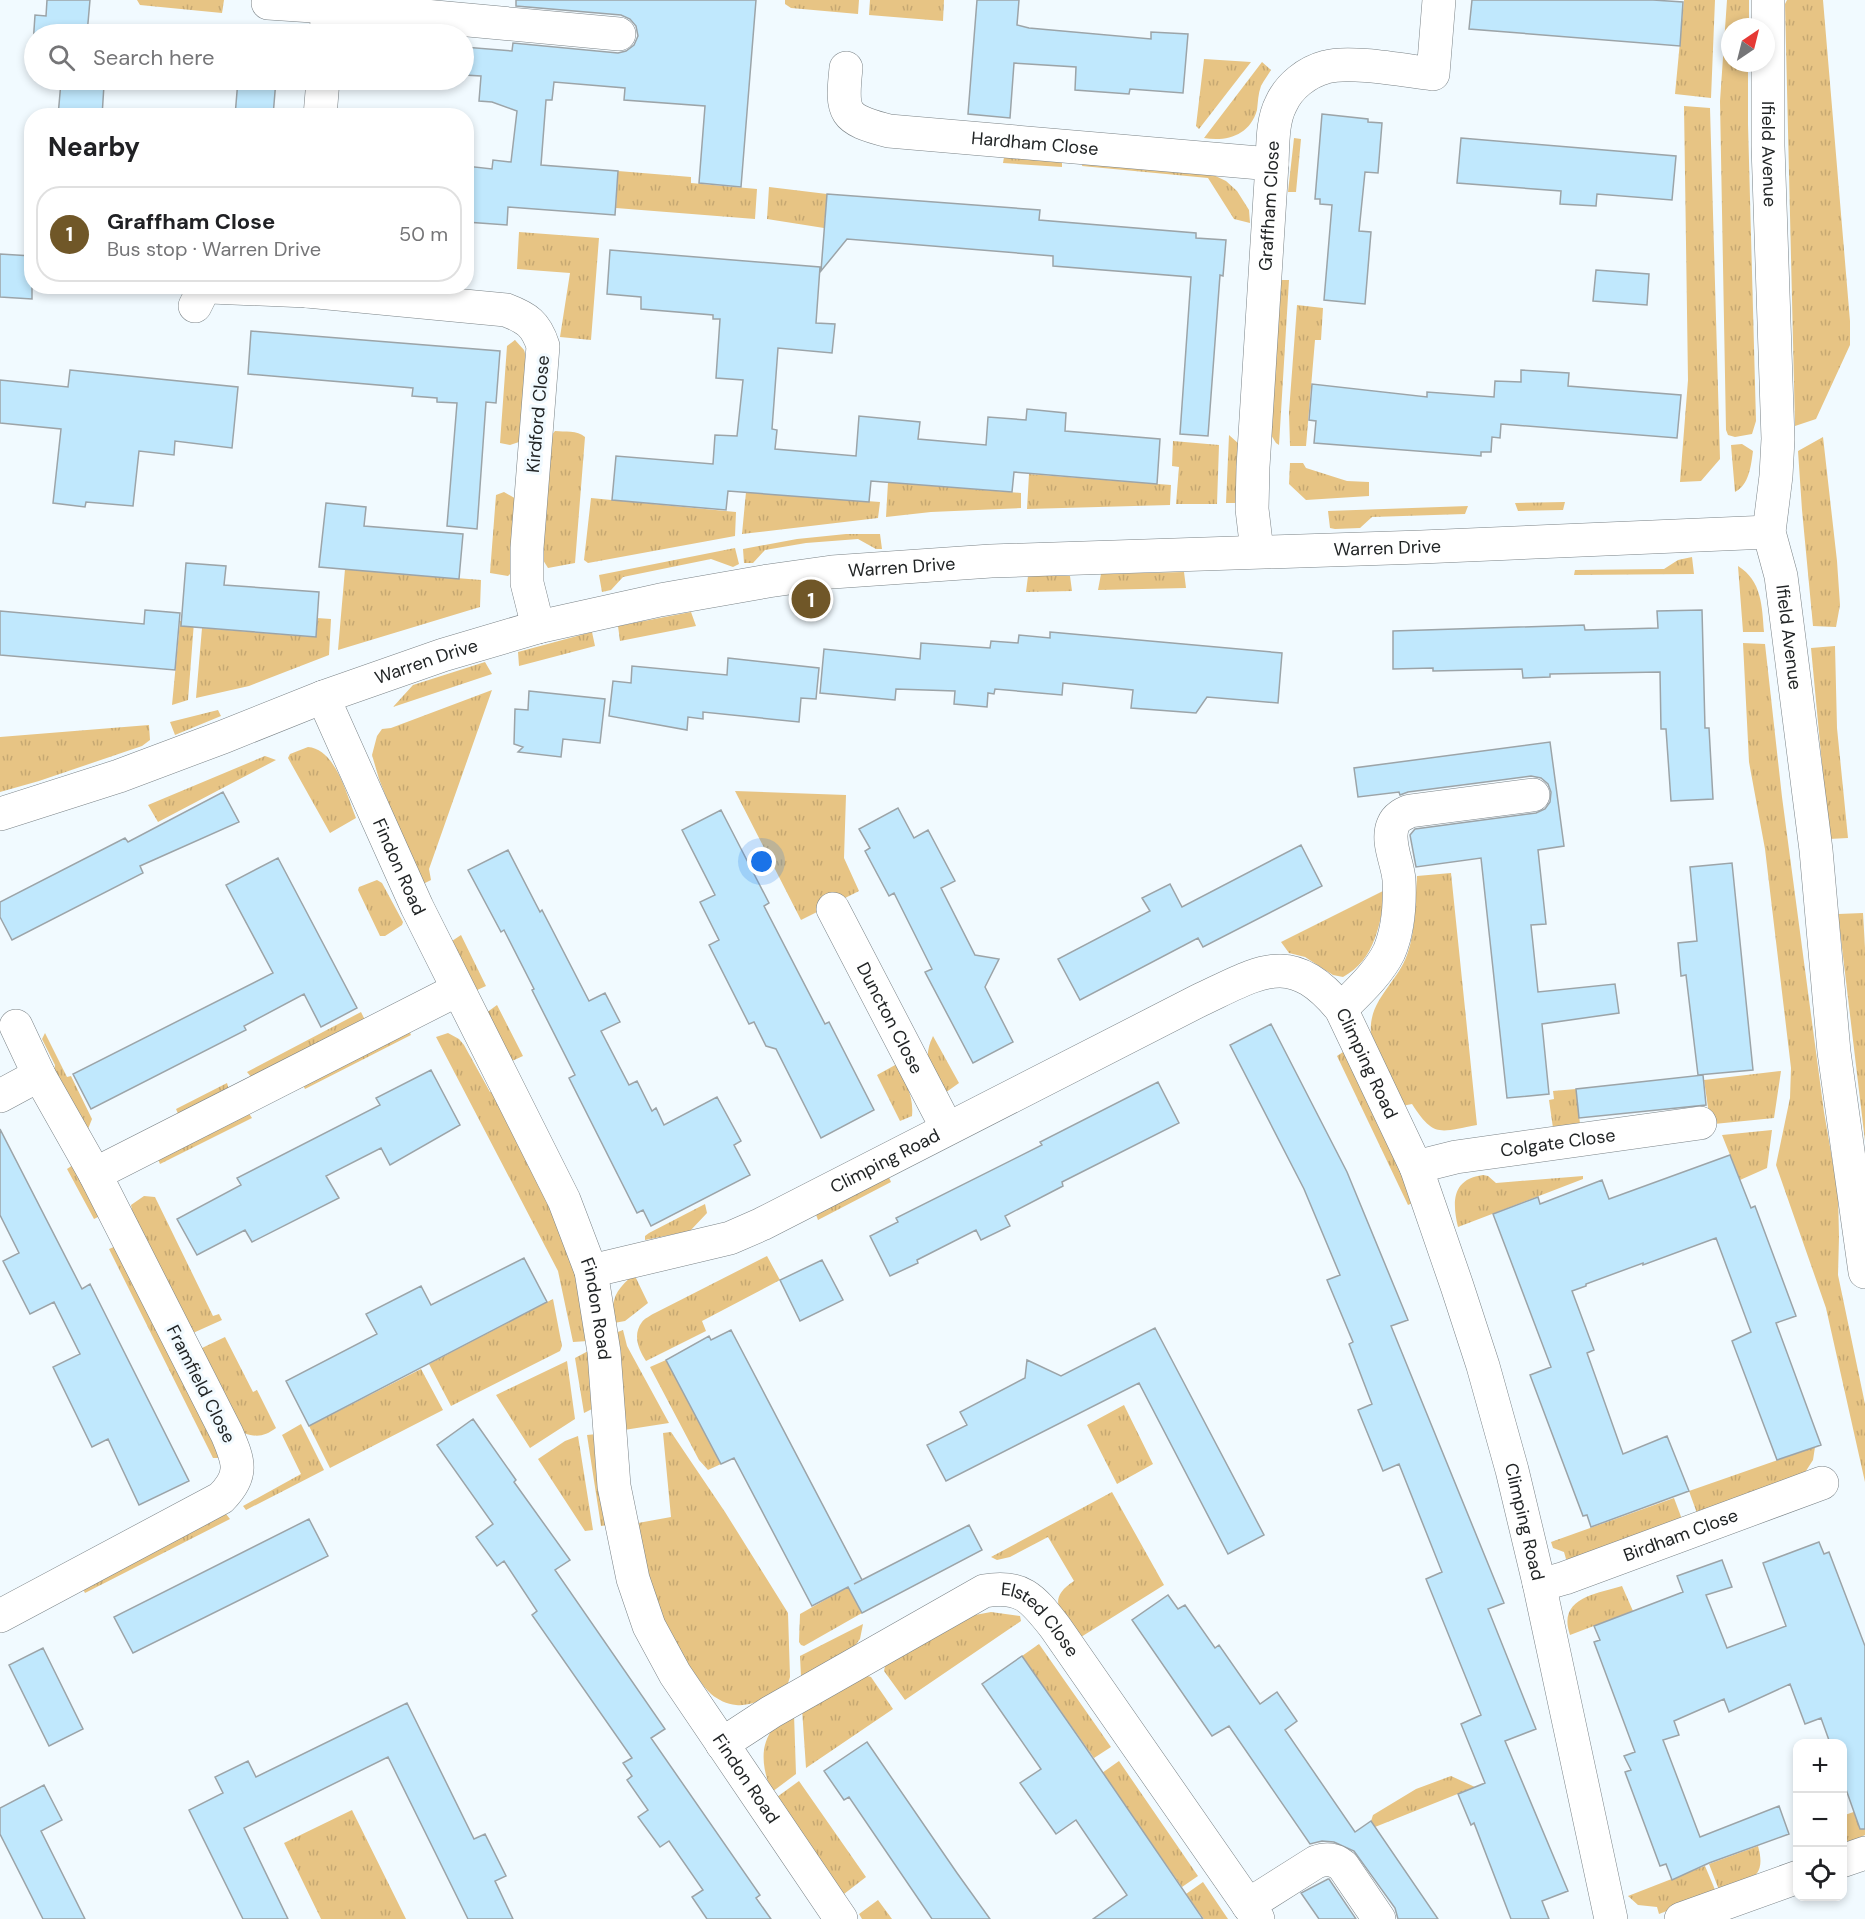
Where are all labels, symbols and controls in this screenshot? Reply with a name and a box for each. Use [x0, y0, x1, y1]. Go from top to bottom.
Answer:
north arrow [1721, 18, 1775, 72]
search box [24, 24, 474, 90]
icon: search [45, 41, 78, 74]
text: Search here [93, 43, 214, 72]
street label: Ifield Avenue [1756, 101, 1782, 207]
street label: Hardham Close [970, 126, 1099, 161]
text: Nearby [48, 130, 140, 164]
street label: Graffham Close [1253, 140, 1285, 272]
text: Graffham Close [107, 207, 275, 236]
text: 1 [66, 221, 73, 247]
text: 50 m [399, 221, 448, 247]
text: Bus stop · Warren Drive [107, 236, 321, 262]
street label: Kirdford Close [521, 354, 555, 474]
street label: Warren Drive [1333, 534, 1441, 562]
street label: Warren Drive [847, 551, 956, 583]
pin: 1 [792, 576, 830, 622]
street label: Ifield Avenue [1770, 583, 1807, 691]
street label: Warren Drive [372, 633, 481, 690]
street label: Findon Road [367, 815, 431, 919]
your location [747, 847, 776, 876]
street label: Duncton Close [851, 958, 929, 1078]
street label: Climping Road [1330, 1004, 1403, 1123]
street label: Climping Road [826, 1123, 944, 1199]
street label: Colgate Close [1499, 1123, 1617, 1163]
street label: Findon Road [575, 1254, 617, 1361]
street label: Framfield Close [161, 1321, 241, 1447]
street label: Climping Road [1499, 1460, 1550, 1583]
street label: Birdham Close [1620, 1503, 1742, 1567]
street label: Elsted Close [1000, 1577, 1084, 1662]
street label: Findon Road [707, 1729, 785, 1828]
map controls [1793, 1739, 1847, 1901]
button: + [1793, 1739, 1847, 1793]
button: − [1793, 1793, 1847, 1847]
button: locate [1793, 1847, 1847, 1901]

